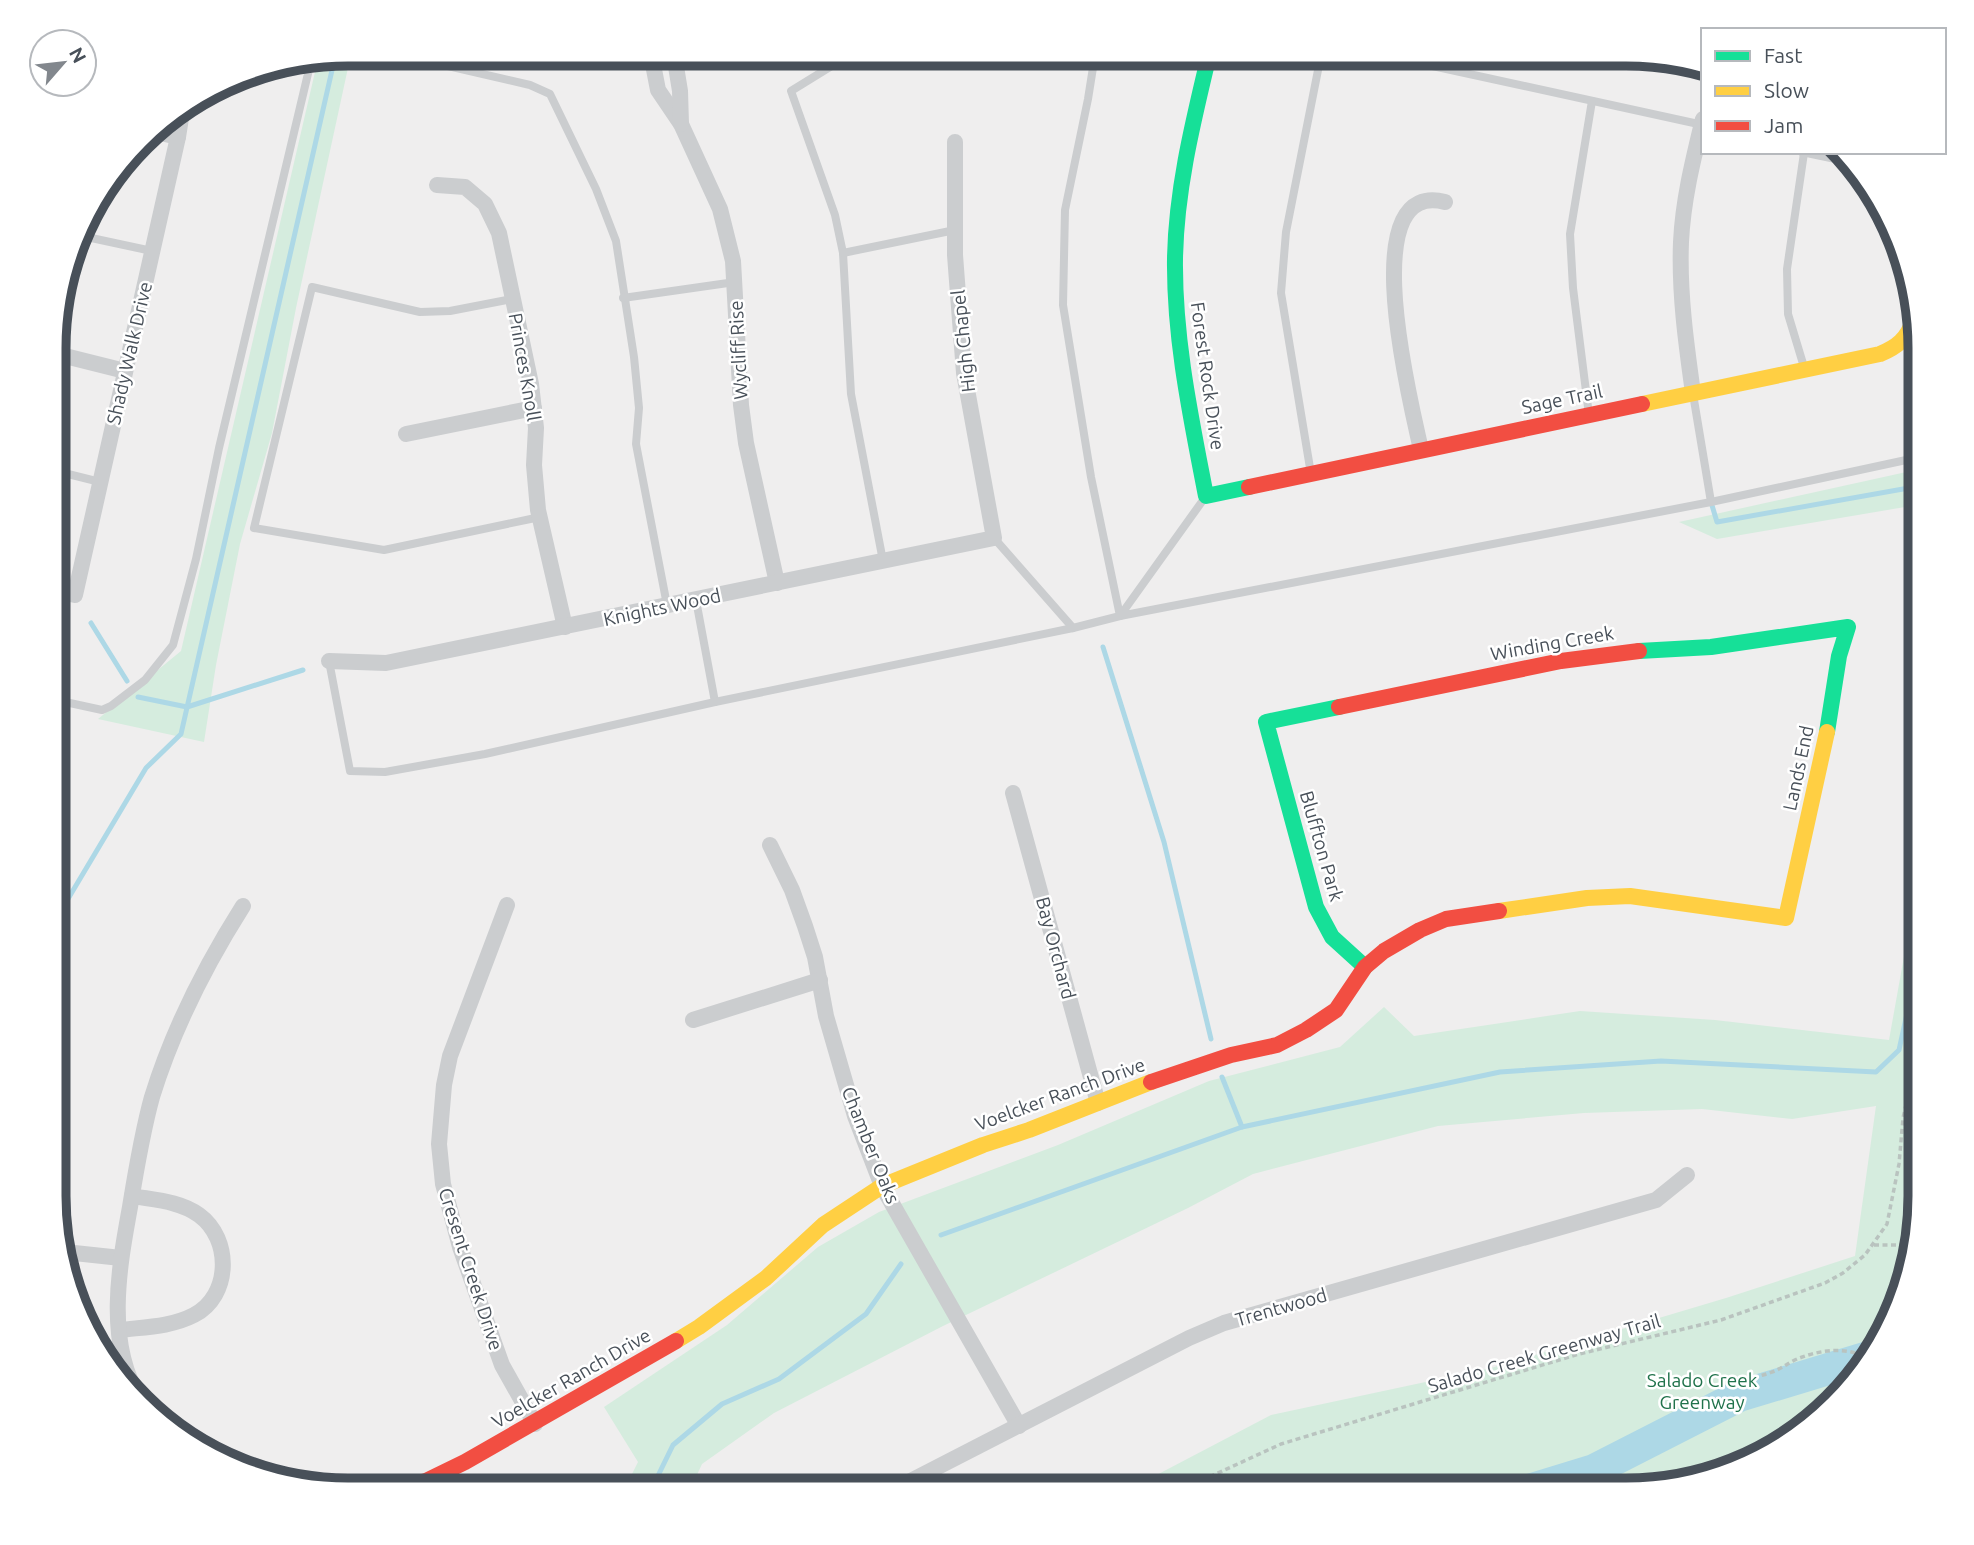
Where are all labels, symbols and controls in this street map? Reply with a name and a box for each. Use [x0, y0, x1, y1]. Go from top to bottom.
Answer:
north arrow [28, 28, 98, 98]
legend [1701, 28, 1946, 154]
text: Fast [1764, 43, 1802, 67]
text: N [65, 44, 91, 66]
text: Slow [1764, 78, 1809, 102]
text: Jam [1764, 113, 1803, 137]
street label: Shady Walk Drive [102, 279, 156, 427]
street label: High Chapel [947, 289, 979, 393]
street label: Wycliff Rise [724, 300, 752, 400]
street label: Forest Rock Drive [1187, 300, 1229, 452]
street label: Princes Knoll [505, 311, 545, 423]
street label: Sage Trail [1520, 380, 1604, 418]
street label: Knights Wood [601, 584, 723, 630]
street label: Winding Creek [1489, 621, 1616, 665]
street label: Lands End [1778, 723, 1818, 813]
street label: Bluffton Park [1296, 788, 1348, 904]
street label: Bay Orchard [1032, 894, 1080, 1002]
street label: Voelcker Ranch Drive [972, 1053, 1148, 1135]
street label: Chamber Oaks [838, 1083, 904, 1207]
street label: Cresent Creek Drive [434, 1185, 508, 1353]
street label: Trentwood [1233, 1283, 1329, 1331]
street label: Salado Creek Greenway Trail [1425, 1309, 1663, 1397]
street label: Voelcker Ranch Drive [488, 1324, 654, 1432]
park label: Salado Creek Greenway [1647, 1369, 1758, 1413]

